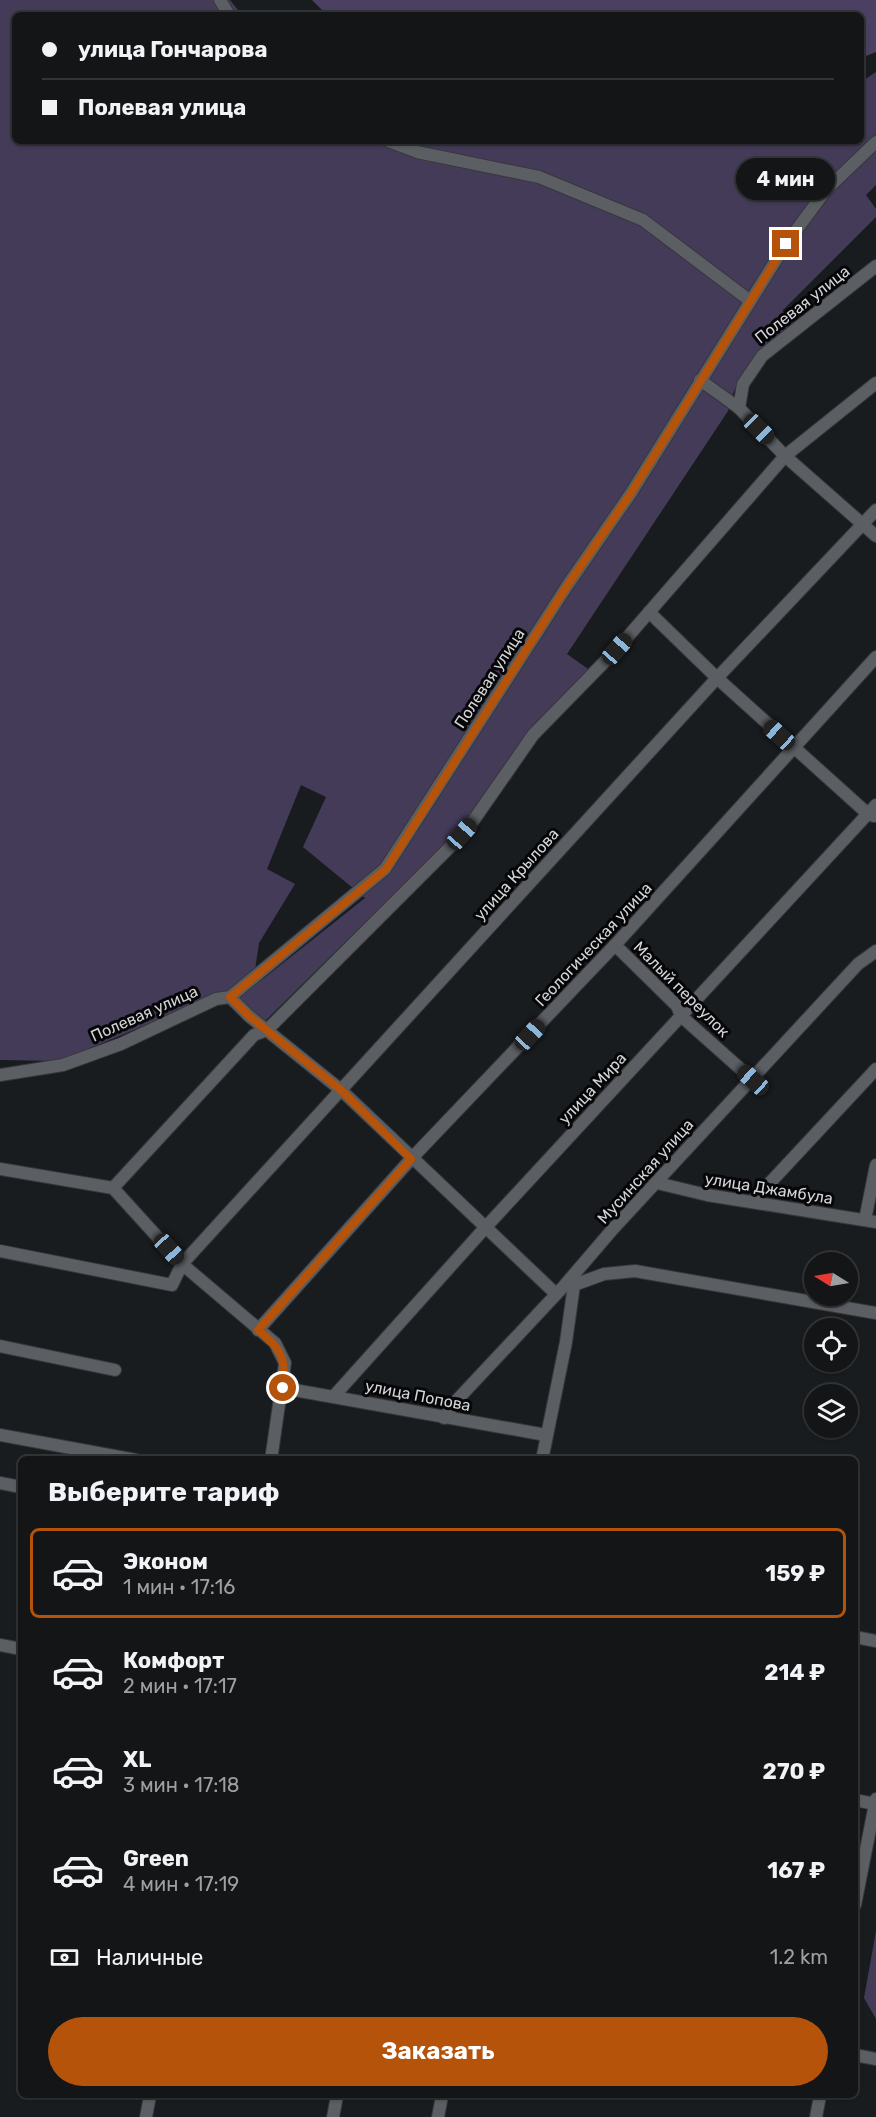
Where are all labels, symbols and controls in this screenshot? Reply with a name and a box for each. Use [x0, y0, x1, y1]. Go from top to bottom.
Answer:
text: улица Гончарова [78, 36, 268, 63]
text: Полевая улица [78, 94, 246, 121]
callout: 4 мин [736, 157, 836, 199]
text: 4 мин [757, 167, 814, 191]
route end [772, 230, 799, 257]
street label: Полевая улица [751, 261, 854, 347]
car [740, 410, 778, 448]
street label: Полевая улица [450, 625, 529, 732]
car [598, 630, 636, 668]
car [760, 716, 798, 754]
car [443, 815, 481, 853]
street label: улица Крылова [470, 824, 563, 924]
street label: Геологическая улица [531, 879, 656, 1010]
street label: Малый переулок [630, 937, 734, 1042]
street label: Полевая улица [88, 981, 201, 1046]
car [511, 1016, 549, 1054]
street label: улица Мира [554, 1049, 630, 1128]
car [734, 1061, 772, 1099]
street label: Мусинская улица [593, 1115, 697, 1228]
street label: улица Джамбула [703, 1169, 834, 1208]
car [150, 1230, 188, 1268]
north arrow [804, 1252, 858, 1306]
map controls [804, 1252, 858, 1438]
button: locate [804, 1318, 858, 1372]
route start [269, 1374, 296, 1401]
street label: улица Попова [364, 1376, 472, 1415]
button: layers [804, 1384, 858, 1438]
text: Выберите тариф [48, 1476, 279, 1508]
icon: car [51, 1546, 105, 1600]
text: Эконом [123, 1548, 208, 1575]
text: 159 ₽ [765, 1560, 825, 1587]
text: 1 мин · 17:16 [123, 1575, 235, 1599]
icon: car [51, 1645, 105, 1699]
text: Комфорт [123, 1647, 224, 1674]
text: 214 ₽ [764, 1659, 825, 1686]
text: 2 мин · 17:17 [123, 1674, 237, 1698]
icon: car [51, 1744, 105, 1798]
text: XL [123, 1746, 151, 1773]
text: 270 ₽ [763, 1758, 825, 1785]
text: 3 мин · 17:18 [123, 1773, 240, 1797]
icon: car [51, 1843, 105, 1897]
text: Green [123, 1845, 189, 1872]
text: 167 ₽ [767, 1857, 825, 1884]
text: 4 мин · 17:19 [123, 1872, 239, 1896]
icon: cash [48, 1941, 81, 1974]
text: Наличные [96, 1944, 203, 1971]
text: 1.2 km [770, 1945, 828, 1969]
button: Заказать [48, 2017, 828, 2086]

